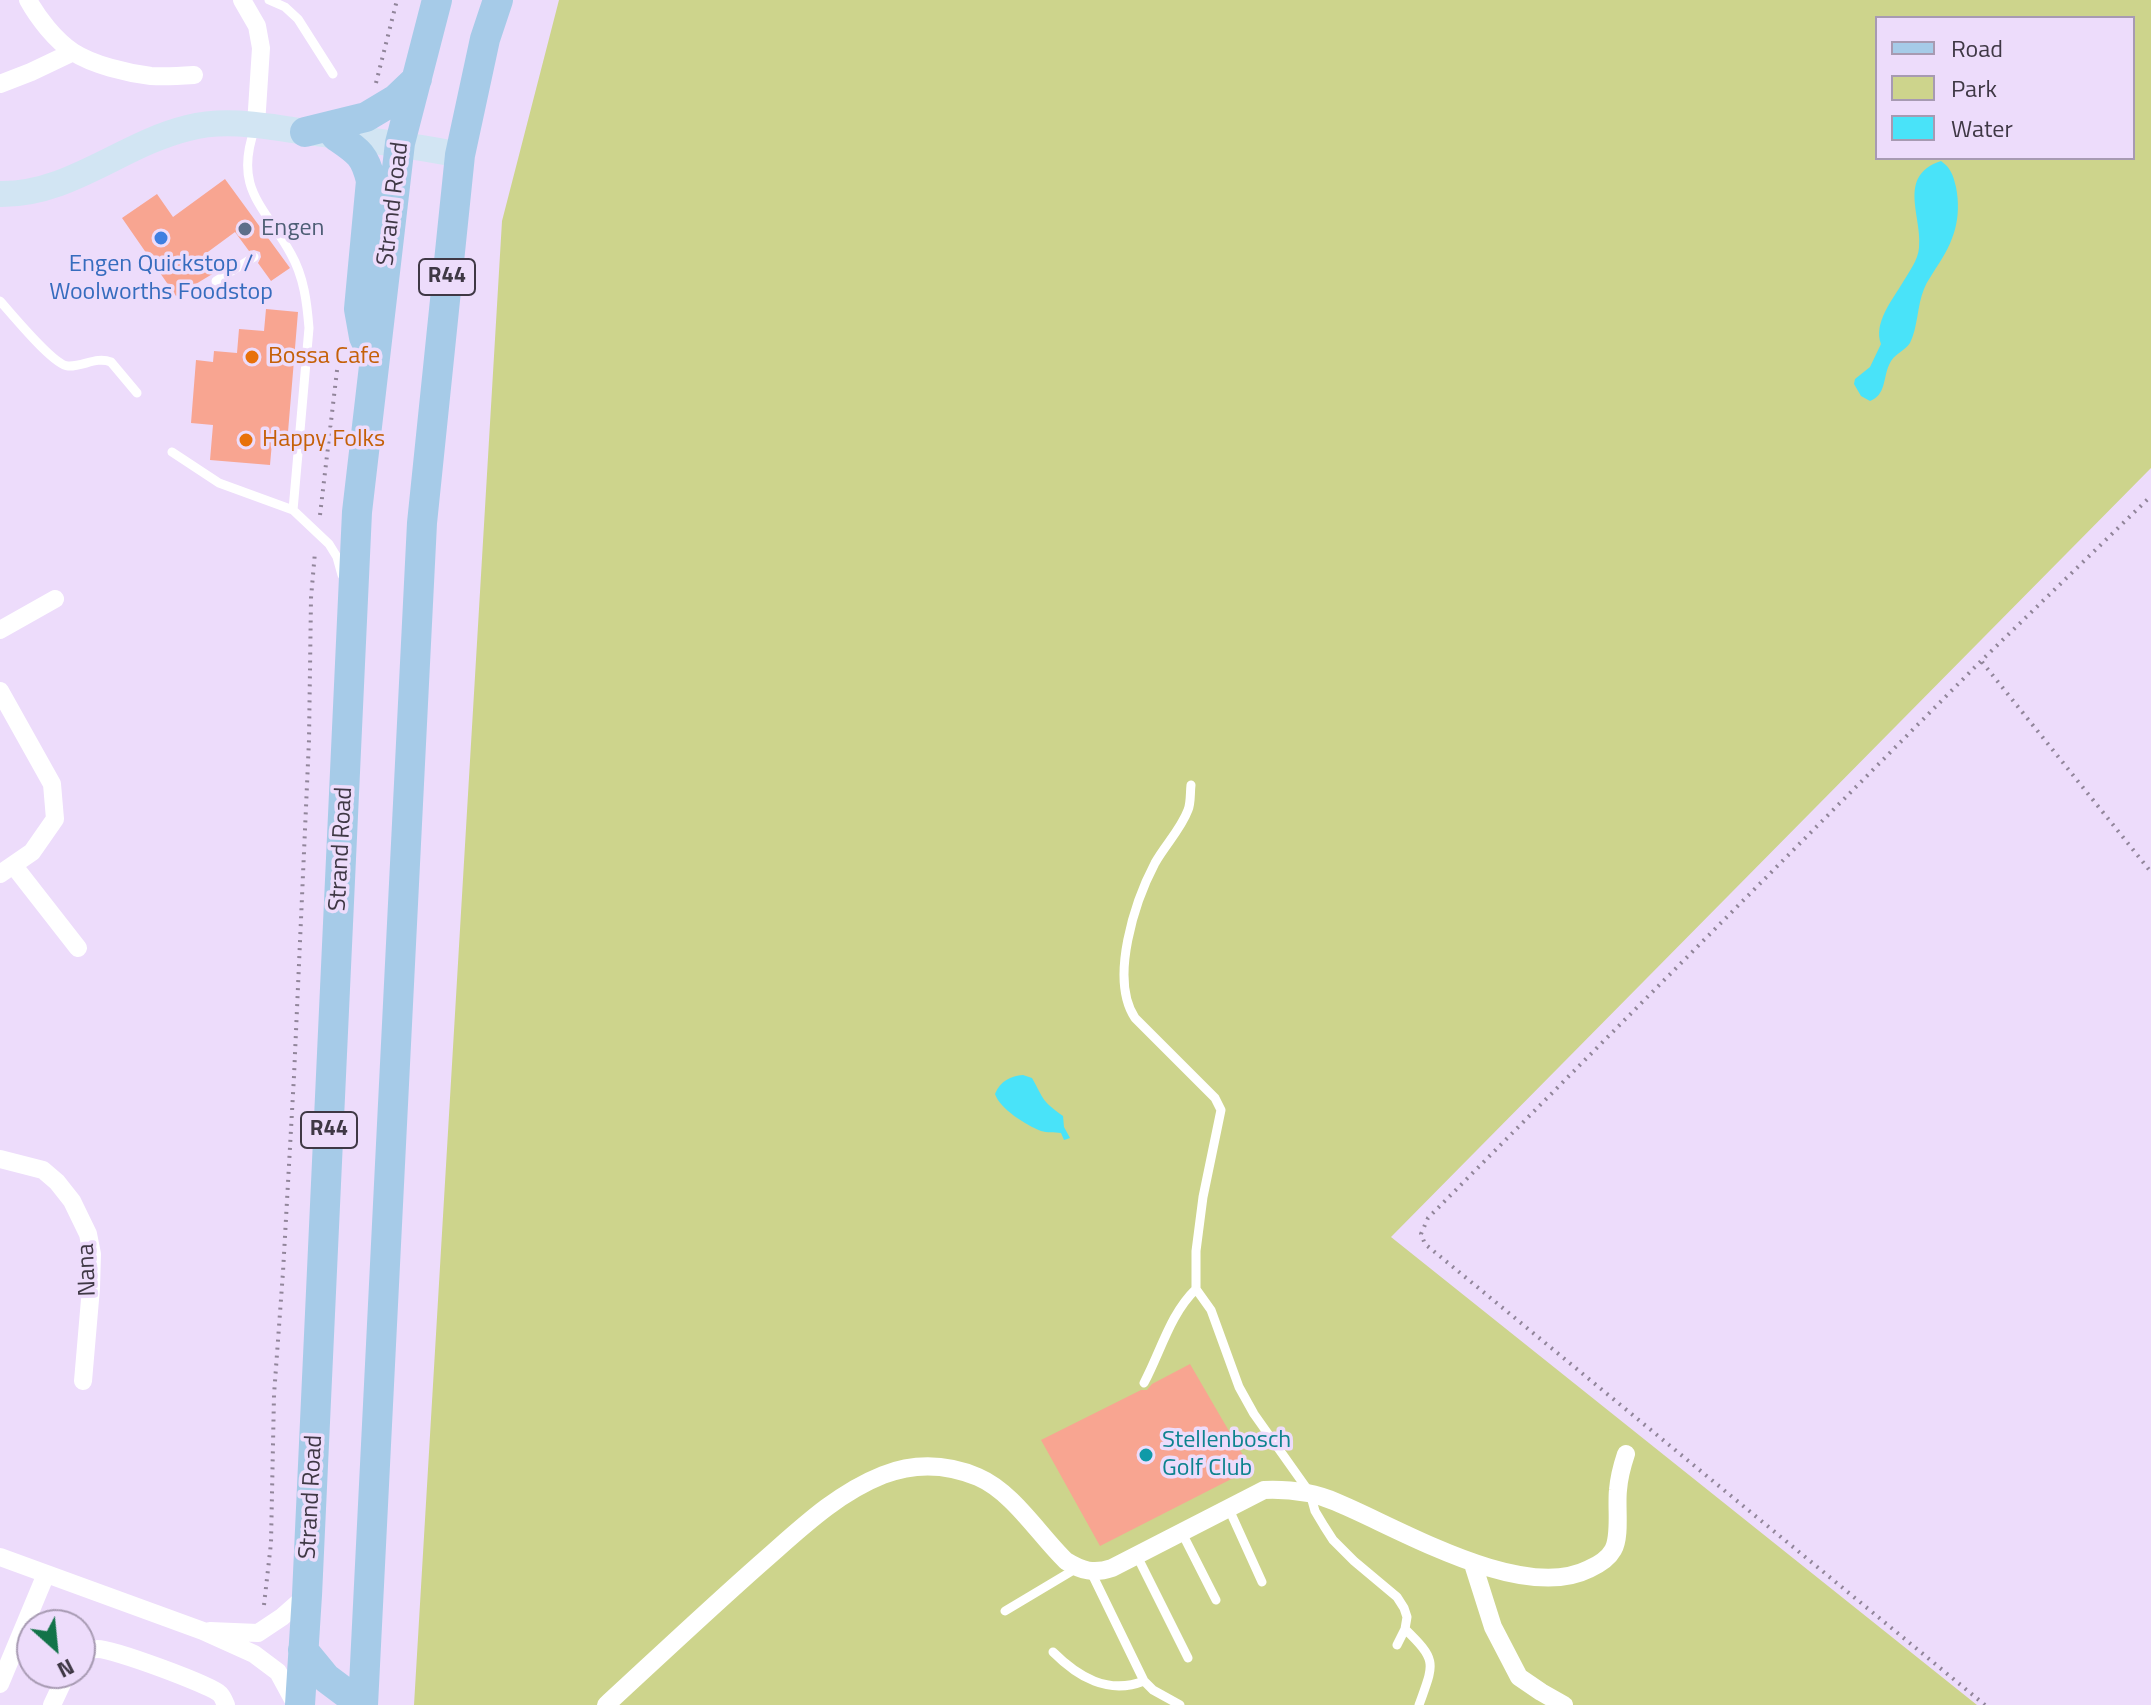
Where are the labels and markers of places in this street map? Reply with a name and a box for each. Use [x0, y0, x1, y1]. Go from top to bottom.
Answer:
place label: Engen [261, 215, 325, 243]
marker: Engen [236, 220, 254, 238]
marker: Engen Quickstop / Woolworths Foodstop [152, 229, 170, 247]
place label: Engen Quickstop / Woolworths Foodstop [49, 251, 273, 307]
place label: Bossa Cafe [268, 343, 380, 371]
marker: Bossa Cafe [243, 348, 261, 366]
place label: Happy Folks [262, 426, 385, 454]
marker: Happy Folks [237, 431, 255, 449]
place label: Stellenbosch Golf Club [1162, 1427, 1291, 1483]
marker: Stellenbosch Golf Club [1137, 1446, 1155, 1464]

